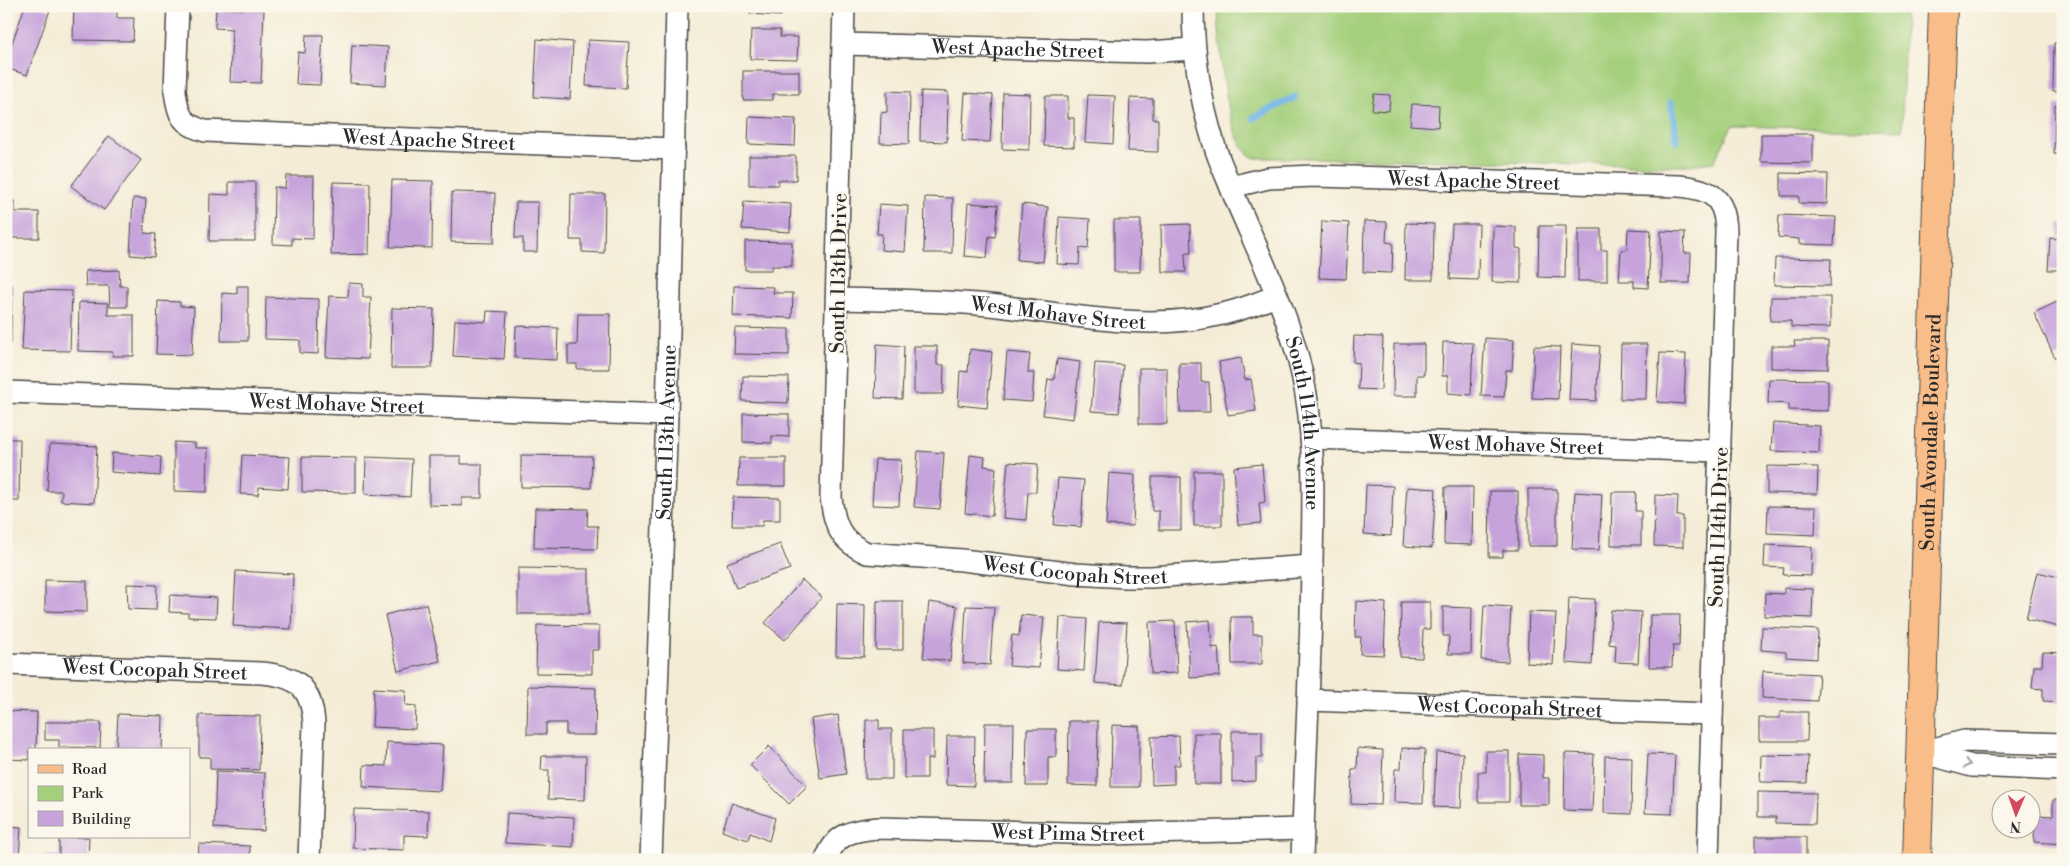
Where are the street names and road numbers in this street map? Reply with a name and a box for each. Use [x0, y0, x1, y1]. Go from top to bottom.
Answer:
street label: West Apache Street [930, 35, 1105, 65]
street label: West Apache Street [341, 125, 516, 157]
street label: West Apache Street [1386, 167, 1561, 197]
street label: South 113th Drive [826, 192, 853, 354]
street label: West Mohave Street [969, 292, 1146, 336]
street label: South Avondale Boulevard [1915, 313, 1948, 551]
street label: South 114th Avenue [1279, 334, 1324, 511]
street label: South 113th Avenue [652, 344, 683, 521]
street label: West Mohave Street [247, 389, 425, 421]
street label: West Mohave Street [1426, 431, 1604, 461]
street label: South 114th Drive [1704, 446, 1735, 608]
street label: West Cocopah Street [980, 552, 1169, 591]
street label: West Cocopah Street [61, 655, 248, 687]
street label: West Cocopah Street [1416, 693, 1603, 724]
street label: West Pima Street [990, 820, 1145, 848]

